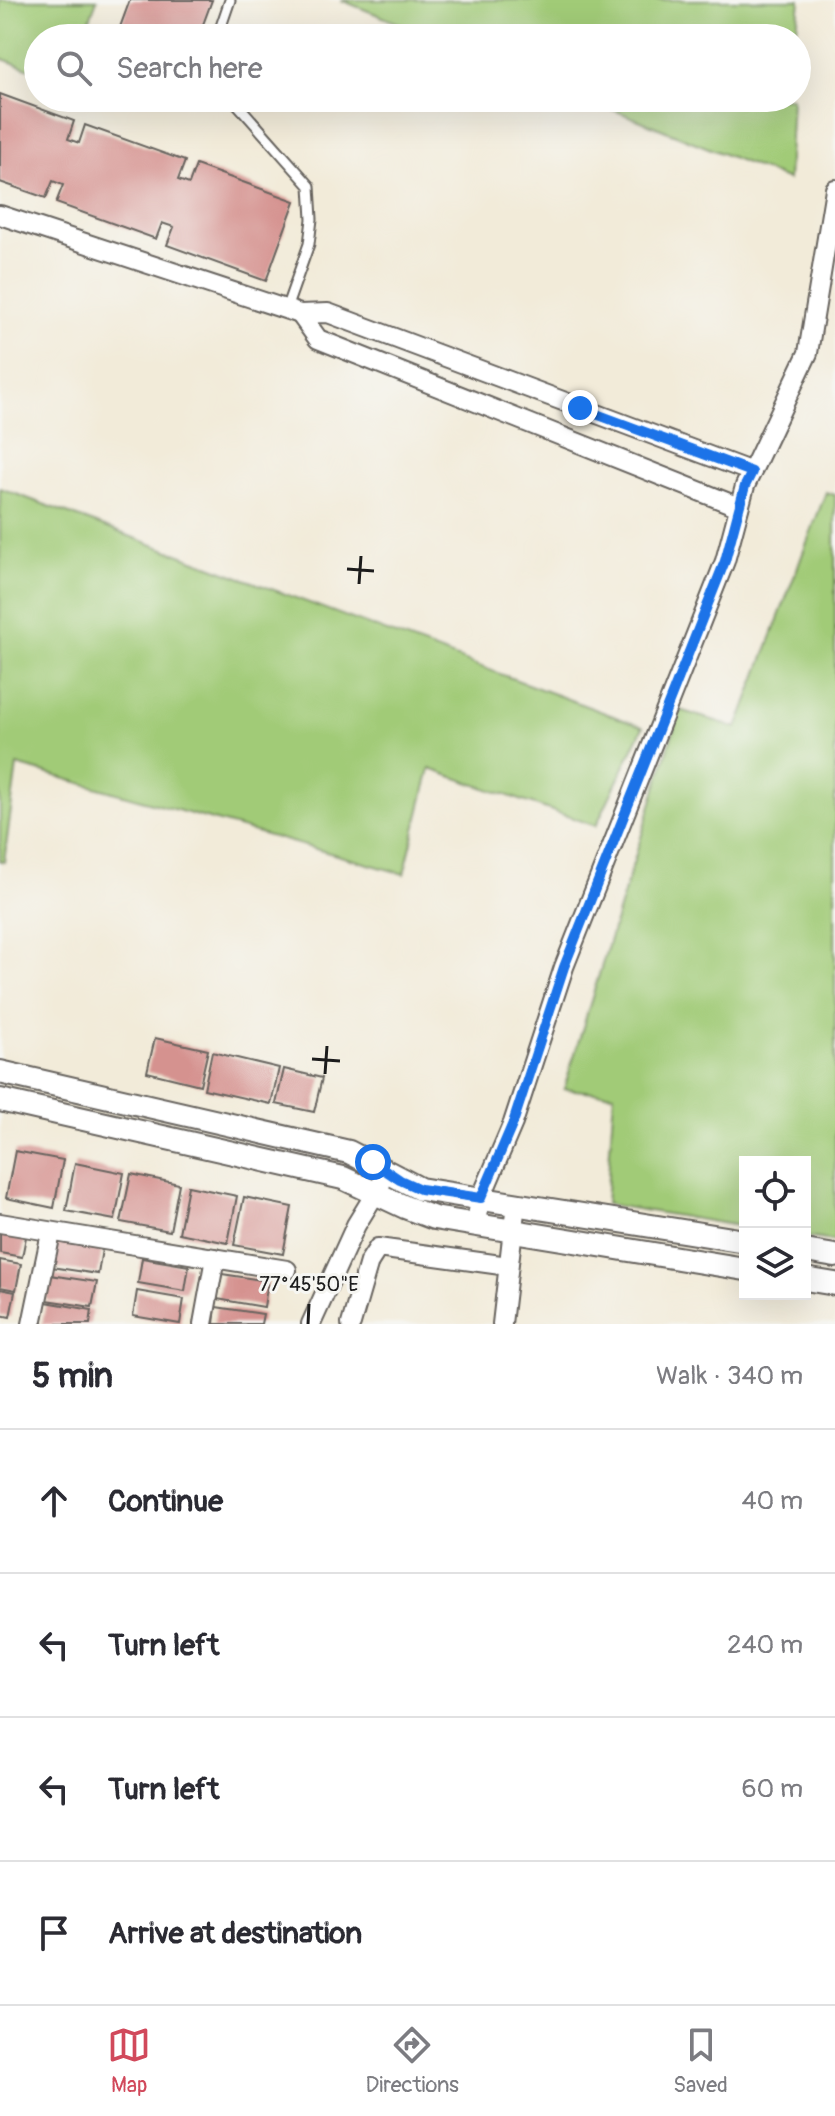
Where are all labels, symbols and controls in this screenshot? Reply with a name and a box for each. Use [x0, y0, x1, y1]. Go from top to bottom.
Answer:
search box [24, 24, 811, 112]
icon: search [52, 46, 96, 90]
text: Search here [116, 50, 263, 87]
route end [562, 390, 598, 426]
route start [355, 1144, 391, 1180]
map controls [739, 1156, 811, 1300]
button: locate [739, 1156, 811, 1228]
button: layers [739, 1228, 811, 1300]
text: 77°45'50"E [259, 1272, 359, 1297]
text: 5 min [32, 1355, 113, 1398]
text: Walk · 340 m [656, 1360, 803, 1392]
icon: ahead [32, 1479, 76, 1523]
text: Continue [108, 1483, 223, 1520]
text: 40 m [741, 1485, 803, 1517]
icon: left [32, 1623, 76, 1667]
text: Turn left [108, 1627, 219, 1664]
text: 240 m [727, 1629, 803, 1661]
icon: left [32, 1767, 76, 1811]
text: Turn left [108, 1771, 219, 1808]
text: 60 m [741, 1773, 803, 1805]
icon: arrive [32, 1911, 76, 1955]
text: Arrive at destination [108, 1915, 362, 1952]
tab: Map [107, 2023, 151, 2099]
tab: Directions [366, 2023, 459, 2099]
tab: Saved [673, 2023, 728, 2099]

